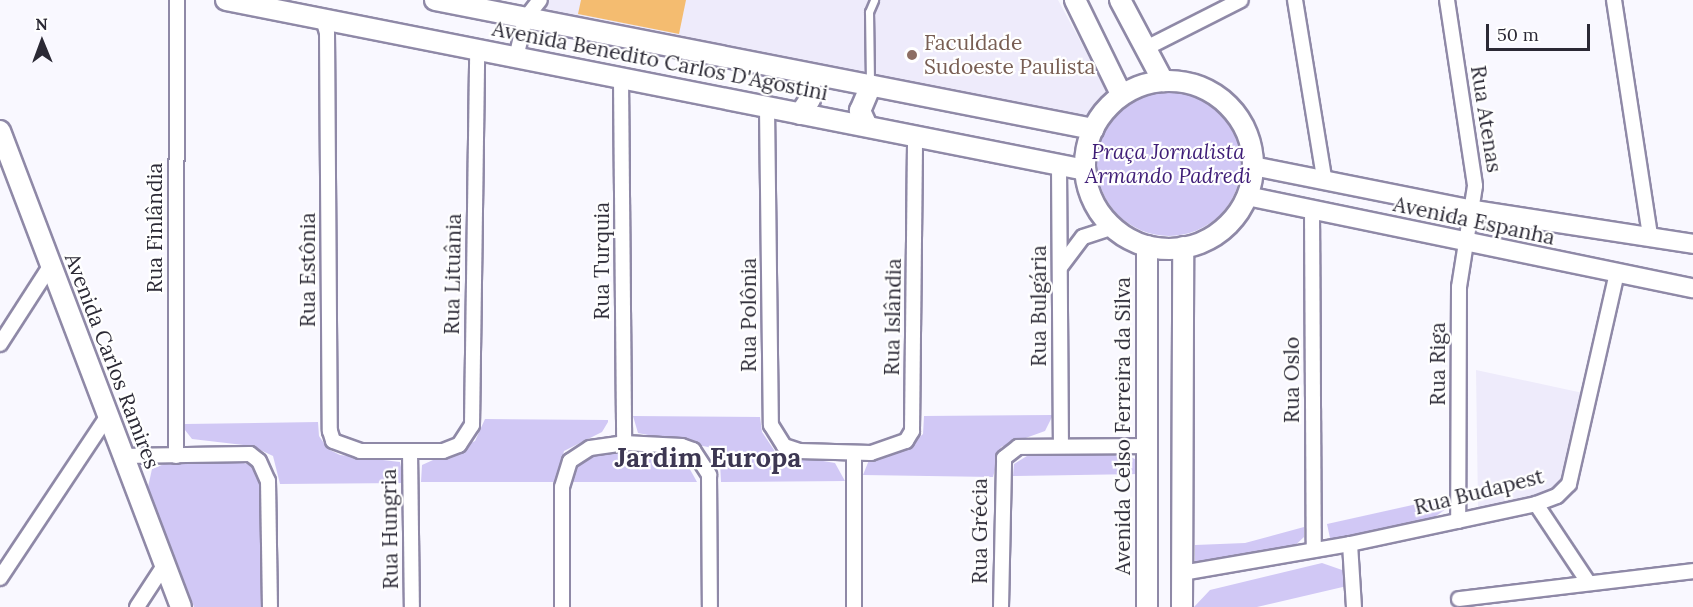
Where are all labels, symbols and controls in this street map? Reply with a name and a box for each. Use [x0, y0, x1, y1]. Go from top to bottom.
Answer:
north arrow [12, 12, 72, 72]
scale bar [1489, 12, 1592, 50]
text: N [35, 14, 48, 34]
street label: Avenida Benedito Carlos D'Agostini [490, 16, 830, 106]
text: 50 m [1497, 23, 1539, 46]
place label: Faculdade Sudoeste Paulista [924, 30, 1095, 80]
marker: Faculdade Sudoeste Paulista [905, 48, 919, 62]
street label: Rua Atenas [1465, 64, 1507, 174]
park label: Praça Jornalista Armando Padredi [1085, 139, 1251, 189]
street label: Rua Finlândia [142, 163, 168, 293]
street label: Avenida Espanha [1391, 192, 1557, 250]
street label: Rua Turquia [589, 202, 615, 320]
street label: Rua Estônia [295, 213, 321, 327]
street label: Rua Lituânia [439, 213, 467, 335]
street label: Rua Bulgária [1026, 245, 1052, 367]
street label: Avenida Carlos Ramires [59, 250, 165, 472]
street label: Rua Polônia [736, 258, 762, 372]
street label: Rua Islândia [879, 258, 907, 376]
street label: Avenida Celso Ferreira da Silva [1110, 277, 1136, 575]
street label: Rua Riga [1425, 322, 1451, 406]
street label: Rua Oslo [1279, 337, 1305, 423]
district label: Jardim Europa [615, 442, 801, 474]
street label: Rua Budapest [1412, 464, 1546, 520]
street label: Rua Hungria [376, 468, 404, 590]
street label: Rua Grécia [967, 478, 993, 584]

